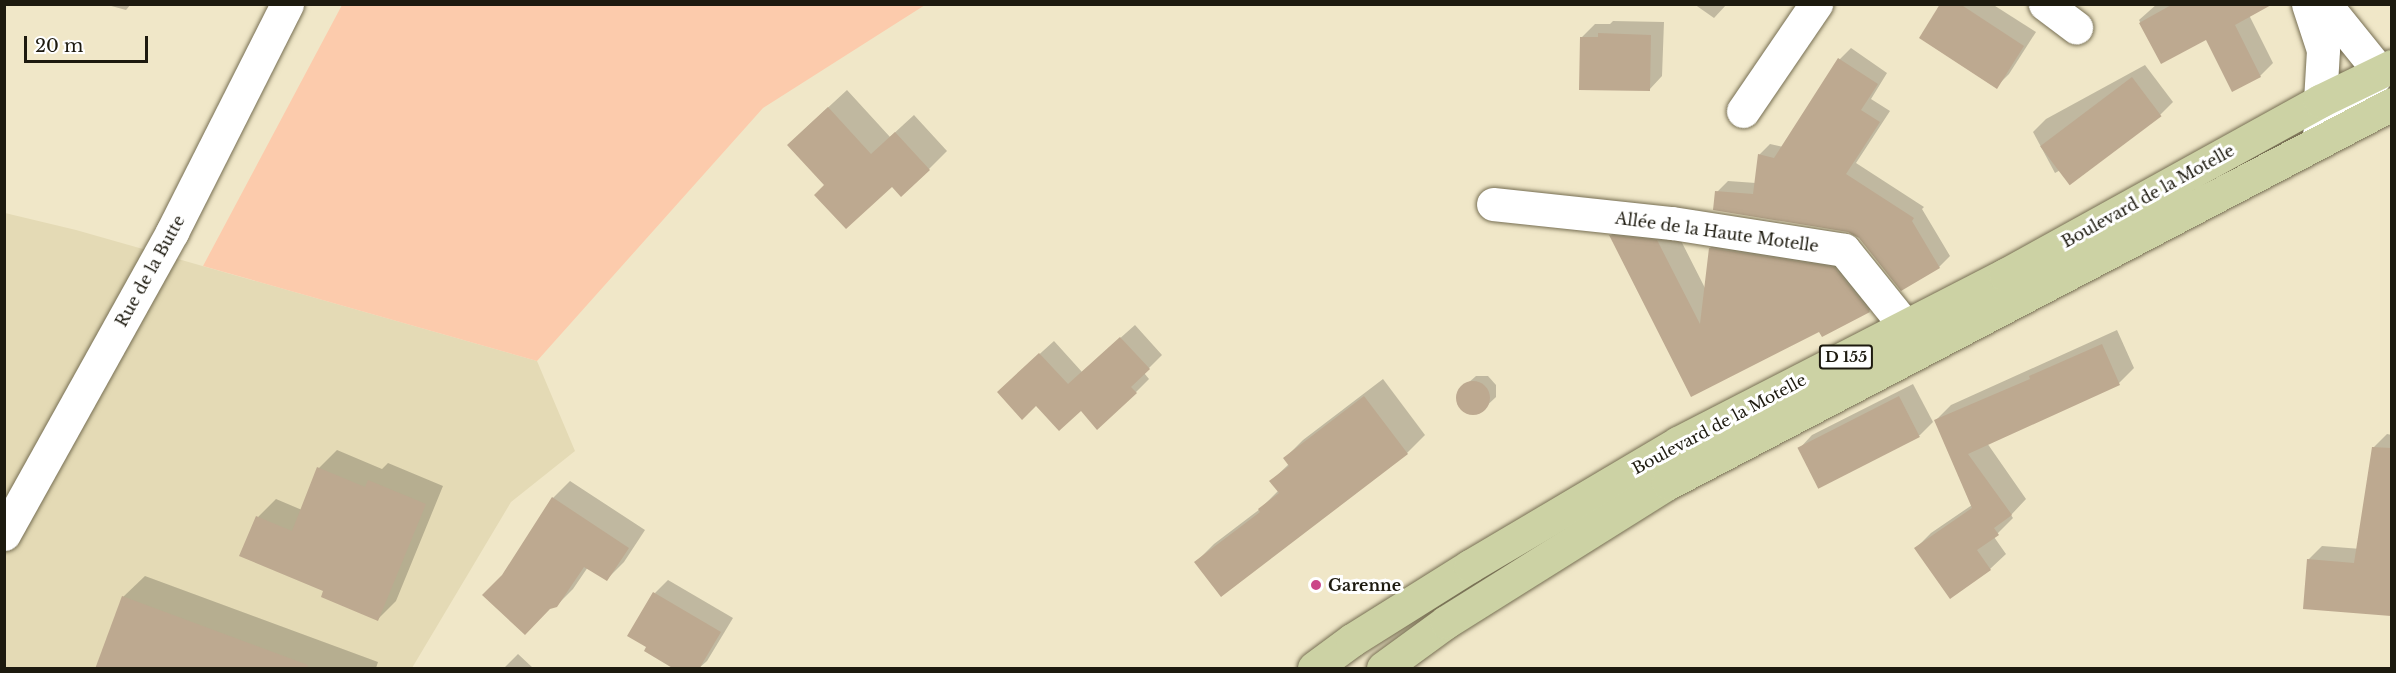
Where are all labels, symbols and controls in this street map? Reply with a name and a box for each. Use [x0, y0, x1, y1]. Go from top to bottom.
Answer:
scale bar [27, 24, 152, 62]
text: 20 m [35, 35, 83, 57]
street label: Boulevard de la Motelle [2058, 140, 2238, 252]
street label: Allée de la Haute Motelle [1614, 208, 1820, 256]
street label: Rue de la Butte [111, 212, 189, 330]
road number: D 155 [1818, 345, 1874, 369]
street label: Boulevard de la Motelle [1629, 370, 1809, 478]
place label: Garenne [1328, 575, 1401, 595]
marker: Garenne [1309, 578, 1323, 592]

